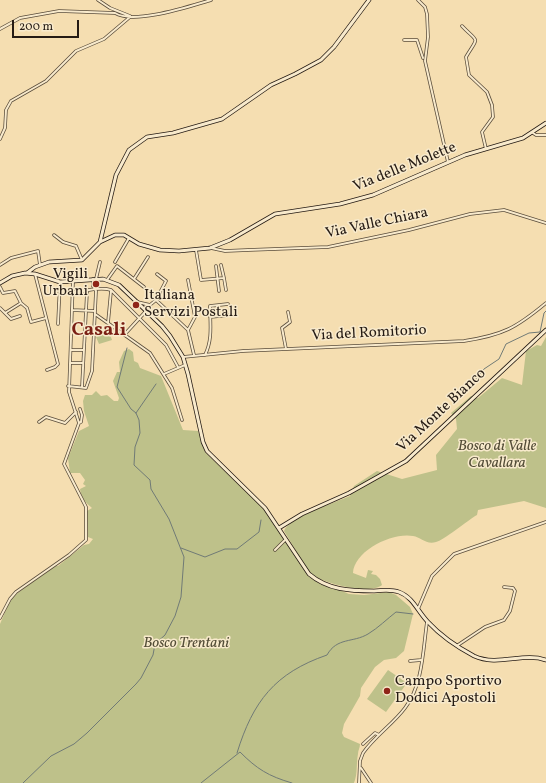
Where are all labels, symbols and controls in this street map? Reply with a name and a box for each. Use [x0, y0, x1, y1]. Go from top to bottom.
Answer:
scale bar [14, 12, 81, 38]
text: 200 m [19, 19, 53, 35]
street label: Via delle Molette [351, 139, 459, 197]
street label: Via Valle Chiara [324, 204, 430, 244]
place label: Vigili Urbani [42, 266, 88, 301]
marker: Vigili Urbani [91, 279, 101, 289]
place label: Italiana Servizi Postali [144, 287, 238, 322]
marker: Italiana Servizi Postali [131, 300, 141, 310]
district label: Casali [72, 321, 126, 343]
street label: Via del Romitorio [311, 322, 427, 346]
street label: Via Monte Bianco [394, 365, 490, 457]
park label: Bosco di Valle Cavallara [458, 438, 536, 473]
park label: Bosco Trentani [143, 635, 229, 653]
place label: Campo Sportivo Dodici Apostoli [395, 673, 502, 708]
marker: Campo Sportivo Dodici Apostoli [382, 686, 392, 696]

